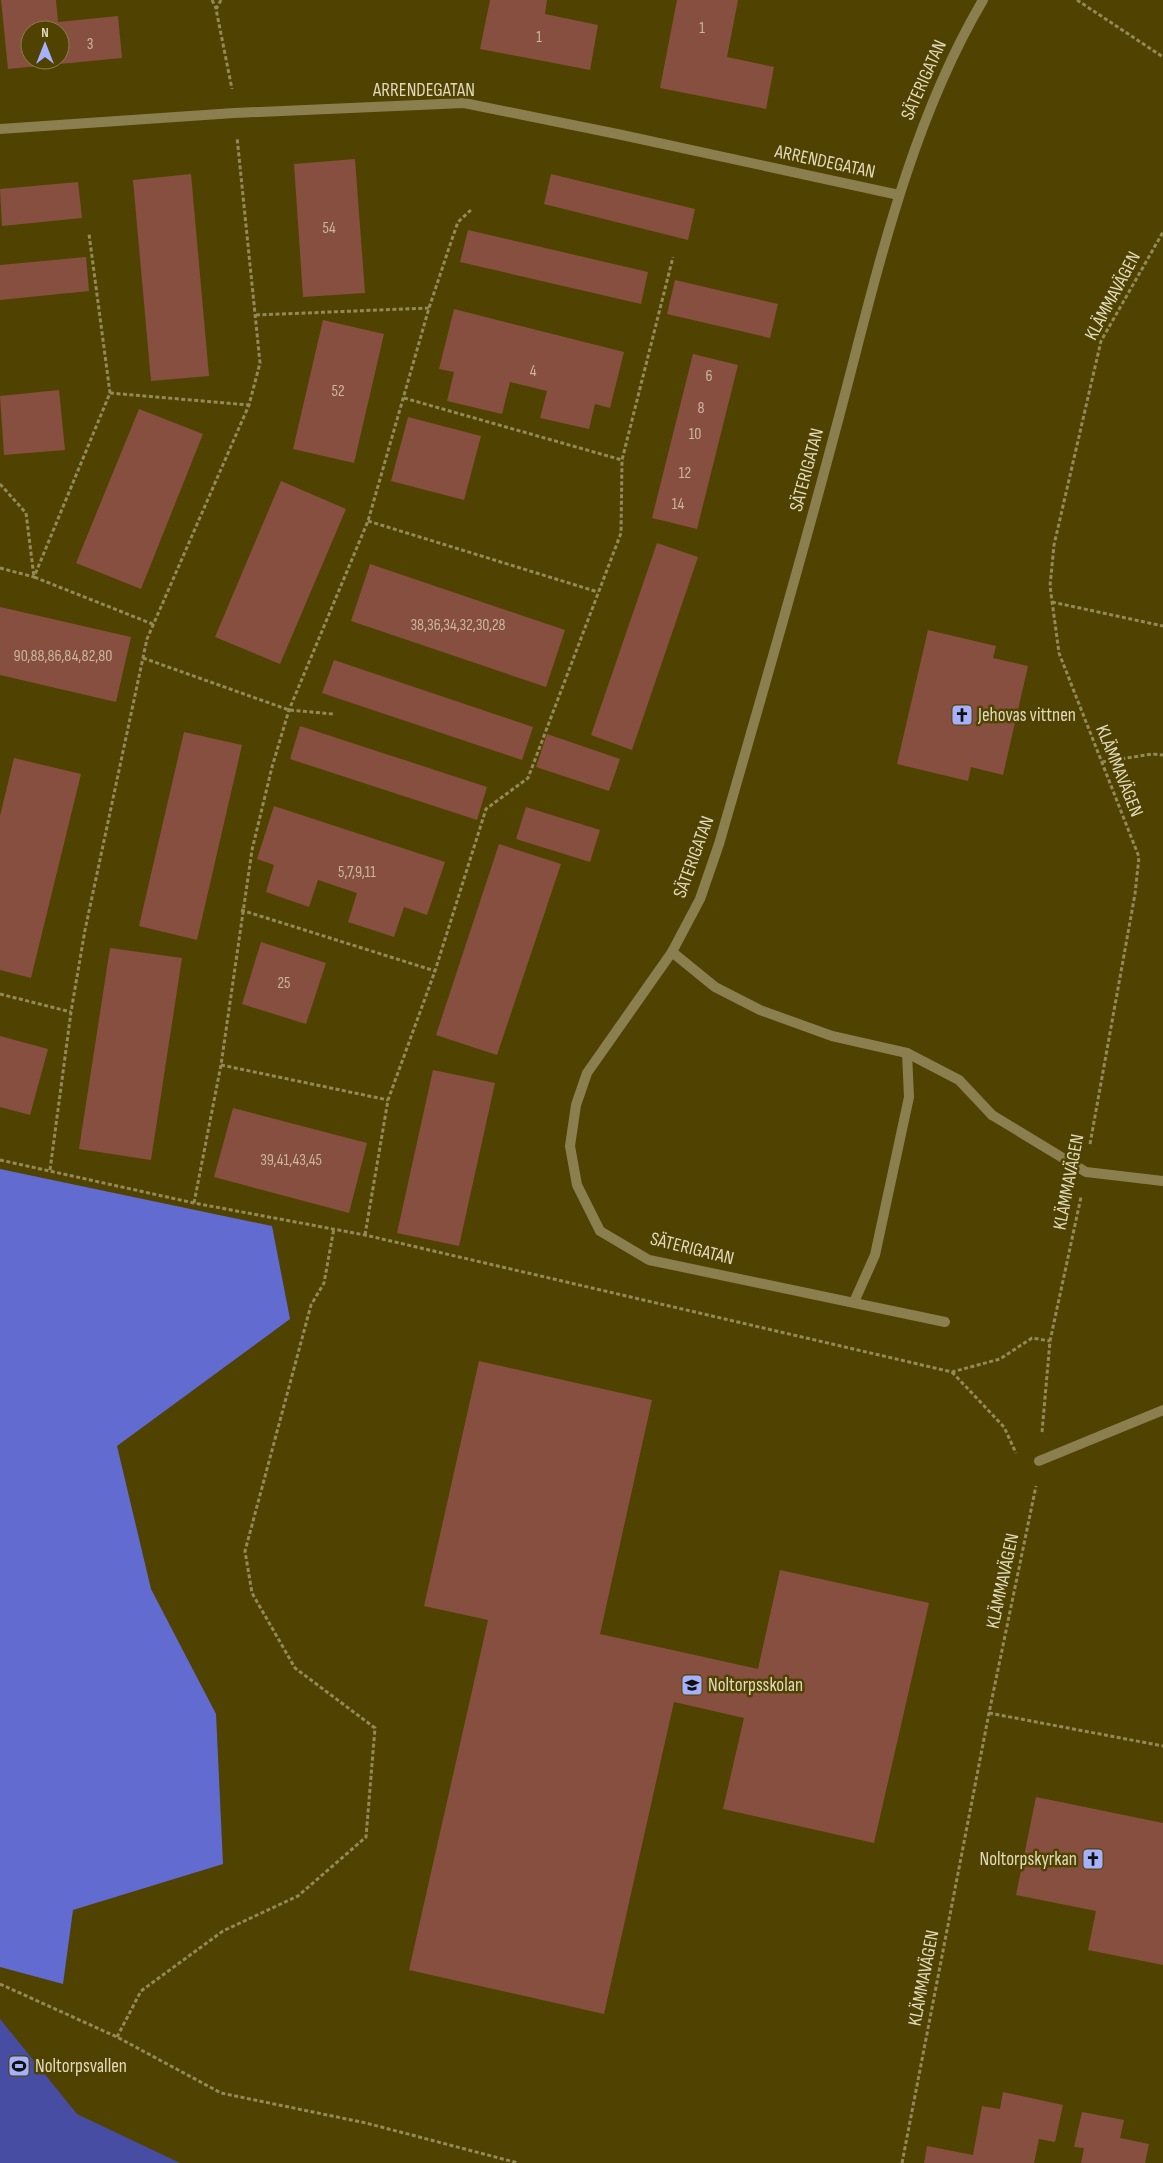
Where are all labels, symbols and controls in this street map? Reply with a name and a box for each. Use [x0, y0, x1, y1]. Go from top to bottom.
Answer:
house number: 1 [699, 19, 705, 38]
north arrow [20, 20, 70, 70]
text: N [41, 24, 49, 41]
house number: 1 [536, 28, 542, 47]
house number: 3 [87, 35, 93, 54]
street label: SÄTERIGATAN [896, 36, 952, 124]
street label: ARRENDEGATAN [372, 79, 475, 102]
street label: ARRENDEGATAN [772, 140, 877, 184]
house number: 54 [322, 219, 336, 238]
street label: KLÄMMAVÄGEN [1080, 248, 1146, 344]
house number: 4 [530, 362, 537, 381]
house number: 6 [705, 367, 713, 386]
house number: 52 [331, 382, 345, 401]
house number: 8 [697, 399, 705, 418]
house number: 10 [689, 425, 701, 444]
street label: SÄTERIGATAN [785, 426, 829, 514]
house number: 12 [679, 464, 691, 483]
house number: 14 [672, 495, 684, 514]
house number: 38,36,34,32,30,28 [410, 616, 506, 635]
house number: 90,88,86,84,82,80 [14, 647, 112, 666]
church icon: Jehovas vittnen [950, 703, 974, 727]
place label: Jehovas vittnen [977, 704, 1076, 727]
street label: KLÄMMAVÄGEN [1090, 722, 1148, 820]
street label: SÄTERIGATAN [669, 813, 719, 901]
house number: 5,7,9,11 [338, 863, 376, 882]
house number: 25 [277, 974, 291, 993]
street label: KLÄMMAVÄGEN [1048, 1132, 1090, 1232]
house number: 39,41,43,45 [260, 1151, 322, 1170]
street label: SÄTERIGATAN [648, 1228, 736, 1270]
street label: KLÄMMAVÄGEN [982, 1531, 1024, 1631]
school or university icon: Noltorpsskolan [680, 1673, 704, 1697]
place label: Noltorpsskolan [708, 1674, 803, 1697]
church icon: Noltorpskyrkan [1081, 1847, 1105, 1871]
place label: Noltorpskyrkan [979, 1848, 1077, 1871]
street label: KLÄMMAVÄGEN [903, 1928, 945, 2028]
sports icon: Noltorpsvallen [7, 2054, 31, 2078]
place label: Noltorpsvallen [35, 2055, 127, 2078]

